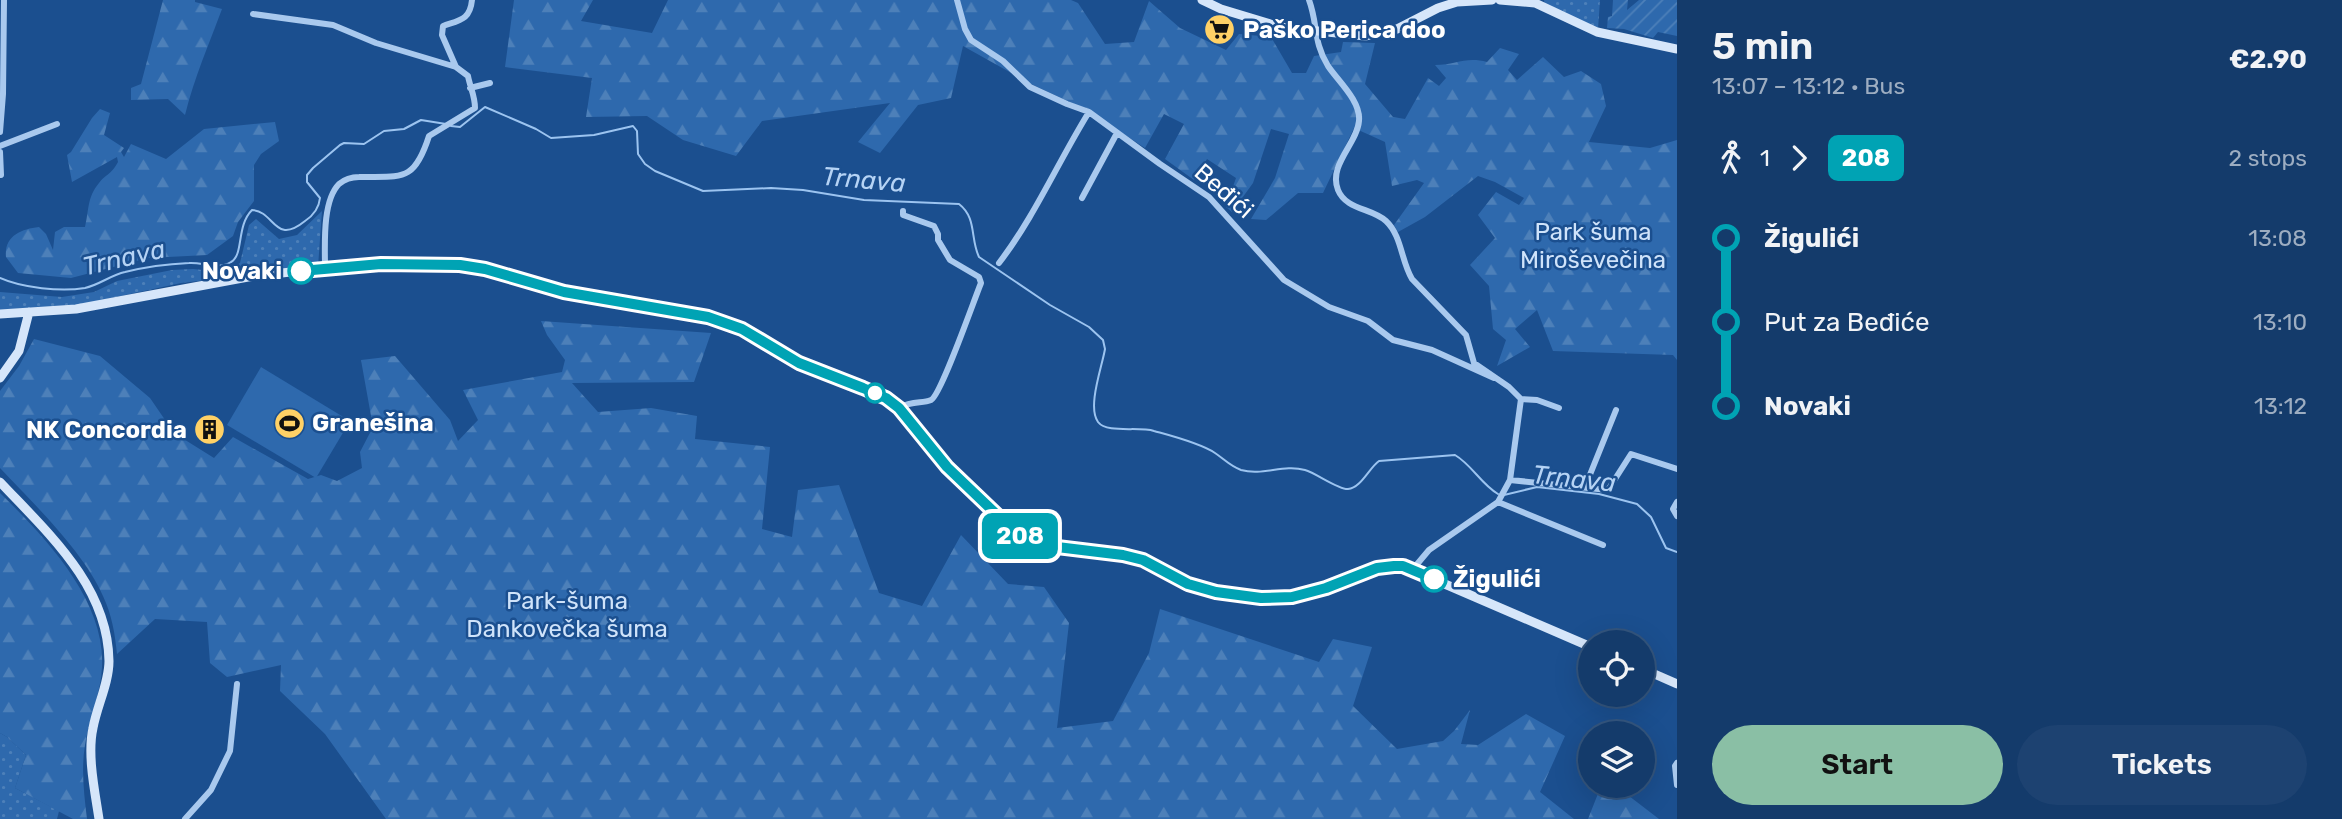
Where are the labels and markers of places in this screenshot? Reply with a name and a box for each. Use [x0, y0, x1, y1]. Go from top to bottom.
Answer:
supermarket icon: Paško Perica doo [1203, 13, 1237, 47]
place label: Paško Perica doo [1243, 16, 1446, 44]
place label: Novaki [202, 257, 282, 285]
marker: Novaki [288, 258, 314, 284]
unlabelled marker [865, 383, 885, 403]
sports icon: Granešina [272, 406, 306, 440]
place label: Granešina [312, 409, 434, 437]
building icon: NK Concordia [193, 413, 227, 447]
place label: NK Concordia [26, 416, 187, 444]
place label: Žigulići [1453, 565, 1541, 593]
marker: Žigulići [1421, 566, 1447, 592]

